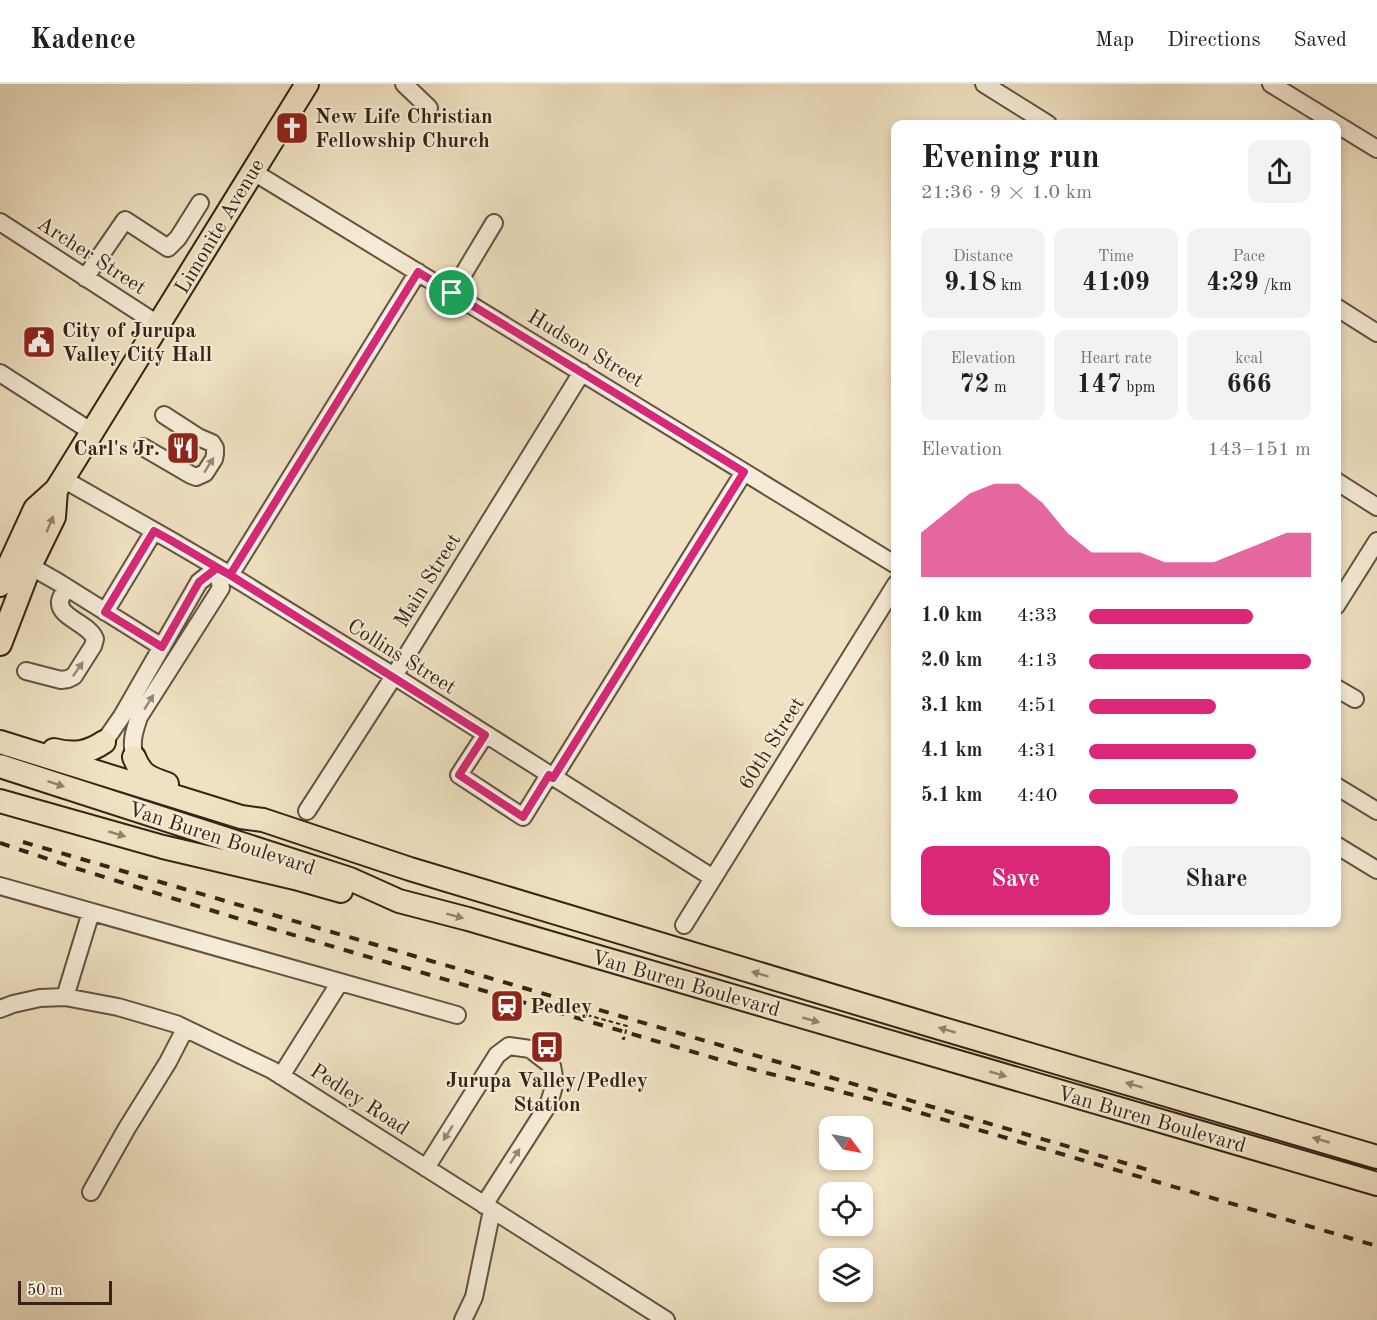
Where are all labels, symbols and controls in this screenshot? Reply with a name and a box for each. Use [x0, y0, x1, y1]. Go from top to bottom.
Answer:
text: Kadence [30, 27, 136, 55]
text: Map [1095, 30, 1134, 51]
text: Directions [1167, 30, 1261, 51]
text: Saved [1294, 30, 1347, 51]
place label: New Life Christian Fellowship Church [315, 107, 493, 152]
church icon: New Life Christian Fellowship Church [274, 110, 310, 146]
button: share [1248, 140, 1311, 203]
text: Evening run [921, 142, 1100, 175]
street label: Limonite Avenue [172, 156, 269, 298]
text: 21:36 · 9 × 1.0 km [921, 183, 1092, 203]
street label: Archer Street [33, 213, 149, 299]
text: Distance [953, 249, 1013, 265]
text: Time [1098, 249, 1134, 265]
text: Pace [1233, 249, 1265, 265]
pin [426, 267, 477, 318]
text: 9.18 [944, 270, 997, 296]
text: 41:09 [1082, 270, 1150, 296]
text: 4:29 [1206, 270, 1259, 296]
icon: arrive [435, 276, 468, 309]
text: km [997, 278, 1022, 294]
text: /km [1259, 278, 1292, 294]
street label: Hudson Street [524, 307, 647, 392]
place label: City of Jurupa Valley City Hall [62, 321, 212, 366]
public building icon: City of Jurupa Valley City Hall [21, 324, 57, 360]
text: Elevation [950, 351, 1016, 367]
text: Heart rate [1080, 351, 1152, 367]
text: kcal [1235, 351, 1263, 367]
text: 72 [959, 372, 989, 398]
text: 147 [1077, 372, 1122, 398]
text: 666 [1226, 372, 1272, 398]
text: m [989, 380, 1007, 396]
text: bpm [1122, 380, 1155, 396]
restaurant icon: Carl's Jr. [165, 430, 201, 466]
place label: Carl's Jr. [74, 439, 160, 460]
text: Elevation [921, 440, 1002, 460]
text: 143–151 m [1208, 440, 1311, 460]
one-way arrow [204, 457, 215, 473]
one-way arrow [45, 515, 55, 533]
street label: Main Street [391, 530, 465, 632]
text: 1.0 km [921, 606, 983, 626]
text: 4:33 [1017, 606, 1057, 626]
street label: Collins Street [343, 616, 459, 699]
text: 2.0 km [921, 651, 983, 671]
text: 4:13 [1017, 651, 1057, 671]
one-way arrow [72, 661, 84, 677]
one-way arrow [143, 694, 154, 710]
street label: 60th Street [736, 694, 809, 794]
text: 3.1 km [921, 696, 983, 716]
text: 4:51 [1017, 696, 1057, 716]
text: 4.1 km [921, 741, 983, 761]
text: 4:31 [1017, 741, 1057, 761]
one-way arrow [47, 780, 65, 789]
text: 5.1 km [921, 786, 983, 806]
text: 4:40 [1017, 786, 1057, 806]
street label: Van Buren Boulevard [125, 799, 318, 880]
one-way arrow [108, 830, 126, 839]
button: Save [921, 846, 1110, 915]
button: Share [1122, 846, 1311, 915]
one-way arrow [446, 911, 465, 921]
street label: Van Buren Boulevard [589, 947, 782, 1021]
one-way arrow [751, 969, 769, 978]
station icon: Pedley [489, 988, 525, 1024]
place label: Pedley [530, 997, 592, 1018]
one-way arrow [802, 1016, 820, 1025]
one-way arrow [938, 1025, 956, 1034]
bus stop icon: Jurupa Valley/Pedley Station [529, 1029, 565, 1065]
street label: Pedley Road [306, 1061, 412, 1140]
one-way arrow [989, 1070, 1007, 1079]
place label: Jurupa Valley/Pedley Station [446, 1071, 648, 1116]
one-way arrow [1125, 1080, 1143, 1089]
street label: Van Buren Boulevard [1055, 1083, 1248, 1157]
north arrow [819, 1116, 873, 1170]
map controls [819, 1116, 873, 1302]
one-way arrow [442, 1125, 453, 1142]
one-way arrow [1312, 1135, 1330, 1144]
one-way arrow [510, 1148, 521, 1164]
button: locate [819, 1182, 873, 1236]
button: layers [819, 1248, 873, 1302]
scale bar [18, 1278, 112, 1306]
text: 50 m [27, 1283, 63, 1299]

